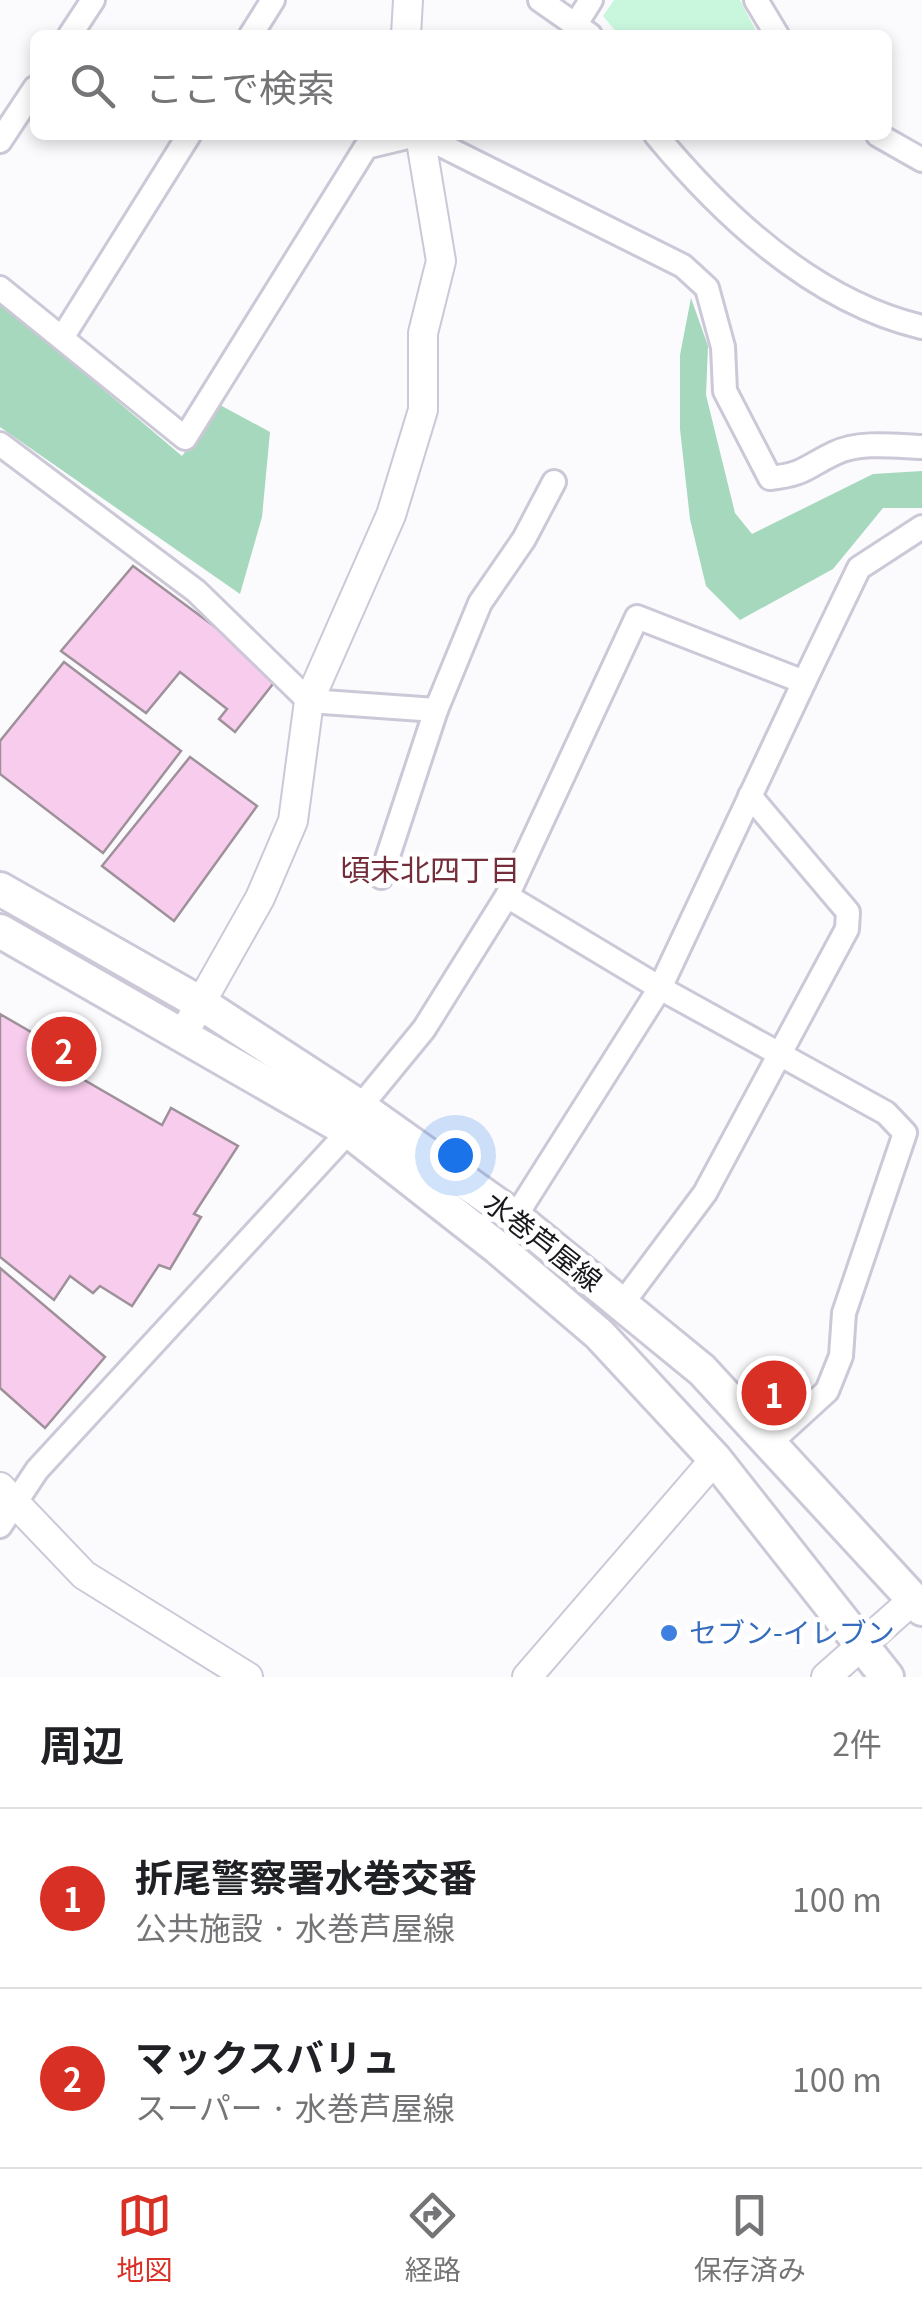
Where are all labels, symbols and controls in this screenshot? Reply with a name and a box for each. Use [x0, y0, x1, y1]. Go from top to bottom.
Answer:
search box [30, 30, 892, 140]
icon: search [65, 58, 120, 113]
text: ここで検索 [145, 58, 335, 113]
district label: 頃末北四丁目 [340, 846, 520, 890]
pin: 2 [32, 1012, 96, 1086]
your location [430, 1130, 481, 1181]
street label: 水巻芦屋線 [477, 1182, 612, 1299]
pin: 1 [742, 1356, 806, 1430]
place label: セブン-イレブン [689, 1611, 895, 1651]
marker: セブン-イレブン [658, 1622, 680, 1644]
text: 周辺 [40, 1712, 124, 1773]
text: 2件 [832, 1719, 882, 1765]
text: 折尾警察署水巻交番 [135, 1848, 477, 1903]
text: 1 [63, 1875, 82, 1921]
text: 100 m [792, 1875, 882, 1921]
text: 公共施設 · 水巻芦屋線 [135, 1903, 455, 1949]
text: マックスバリュ [135, 2028, 400, 2083]
text: 2 [63, 2055, 82, 2101]
text: 100 m [792, 2055, 882, 2101]
text: スーパー · 水巻芦屋線 [135, 2083, 455, 2129]
tab: 地図 [116, 2188, 172, 2288]
tab: 経路 [405, 2188, 461, 2288]
tab: 保存済み [694, 2188, 806, 2288]

